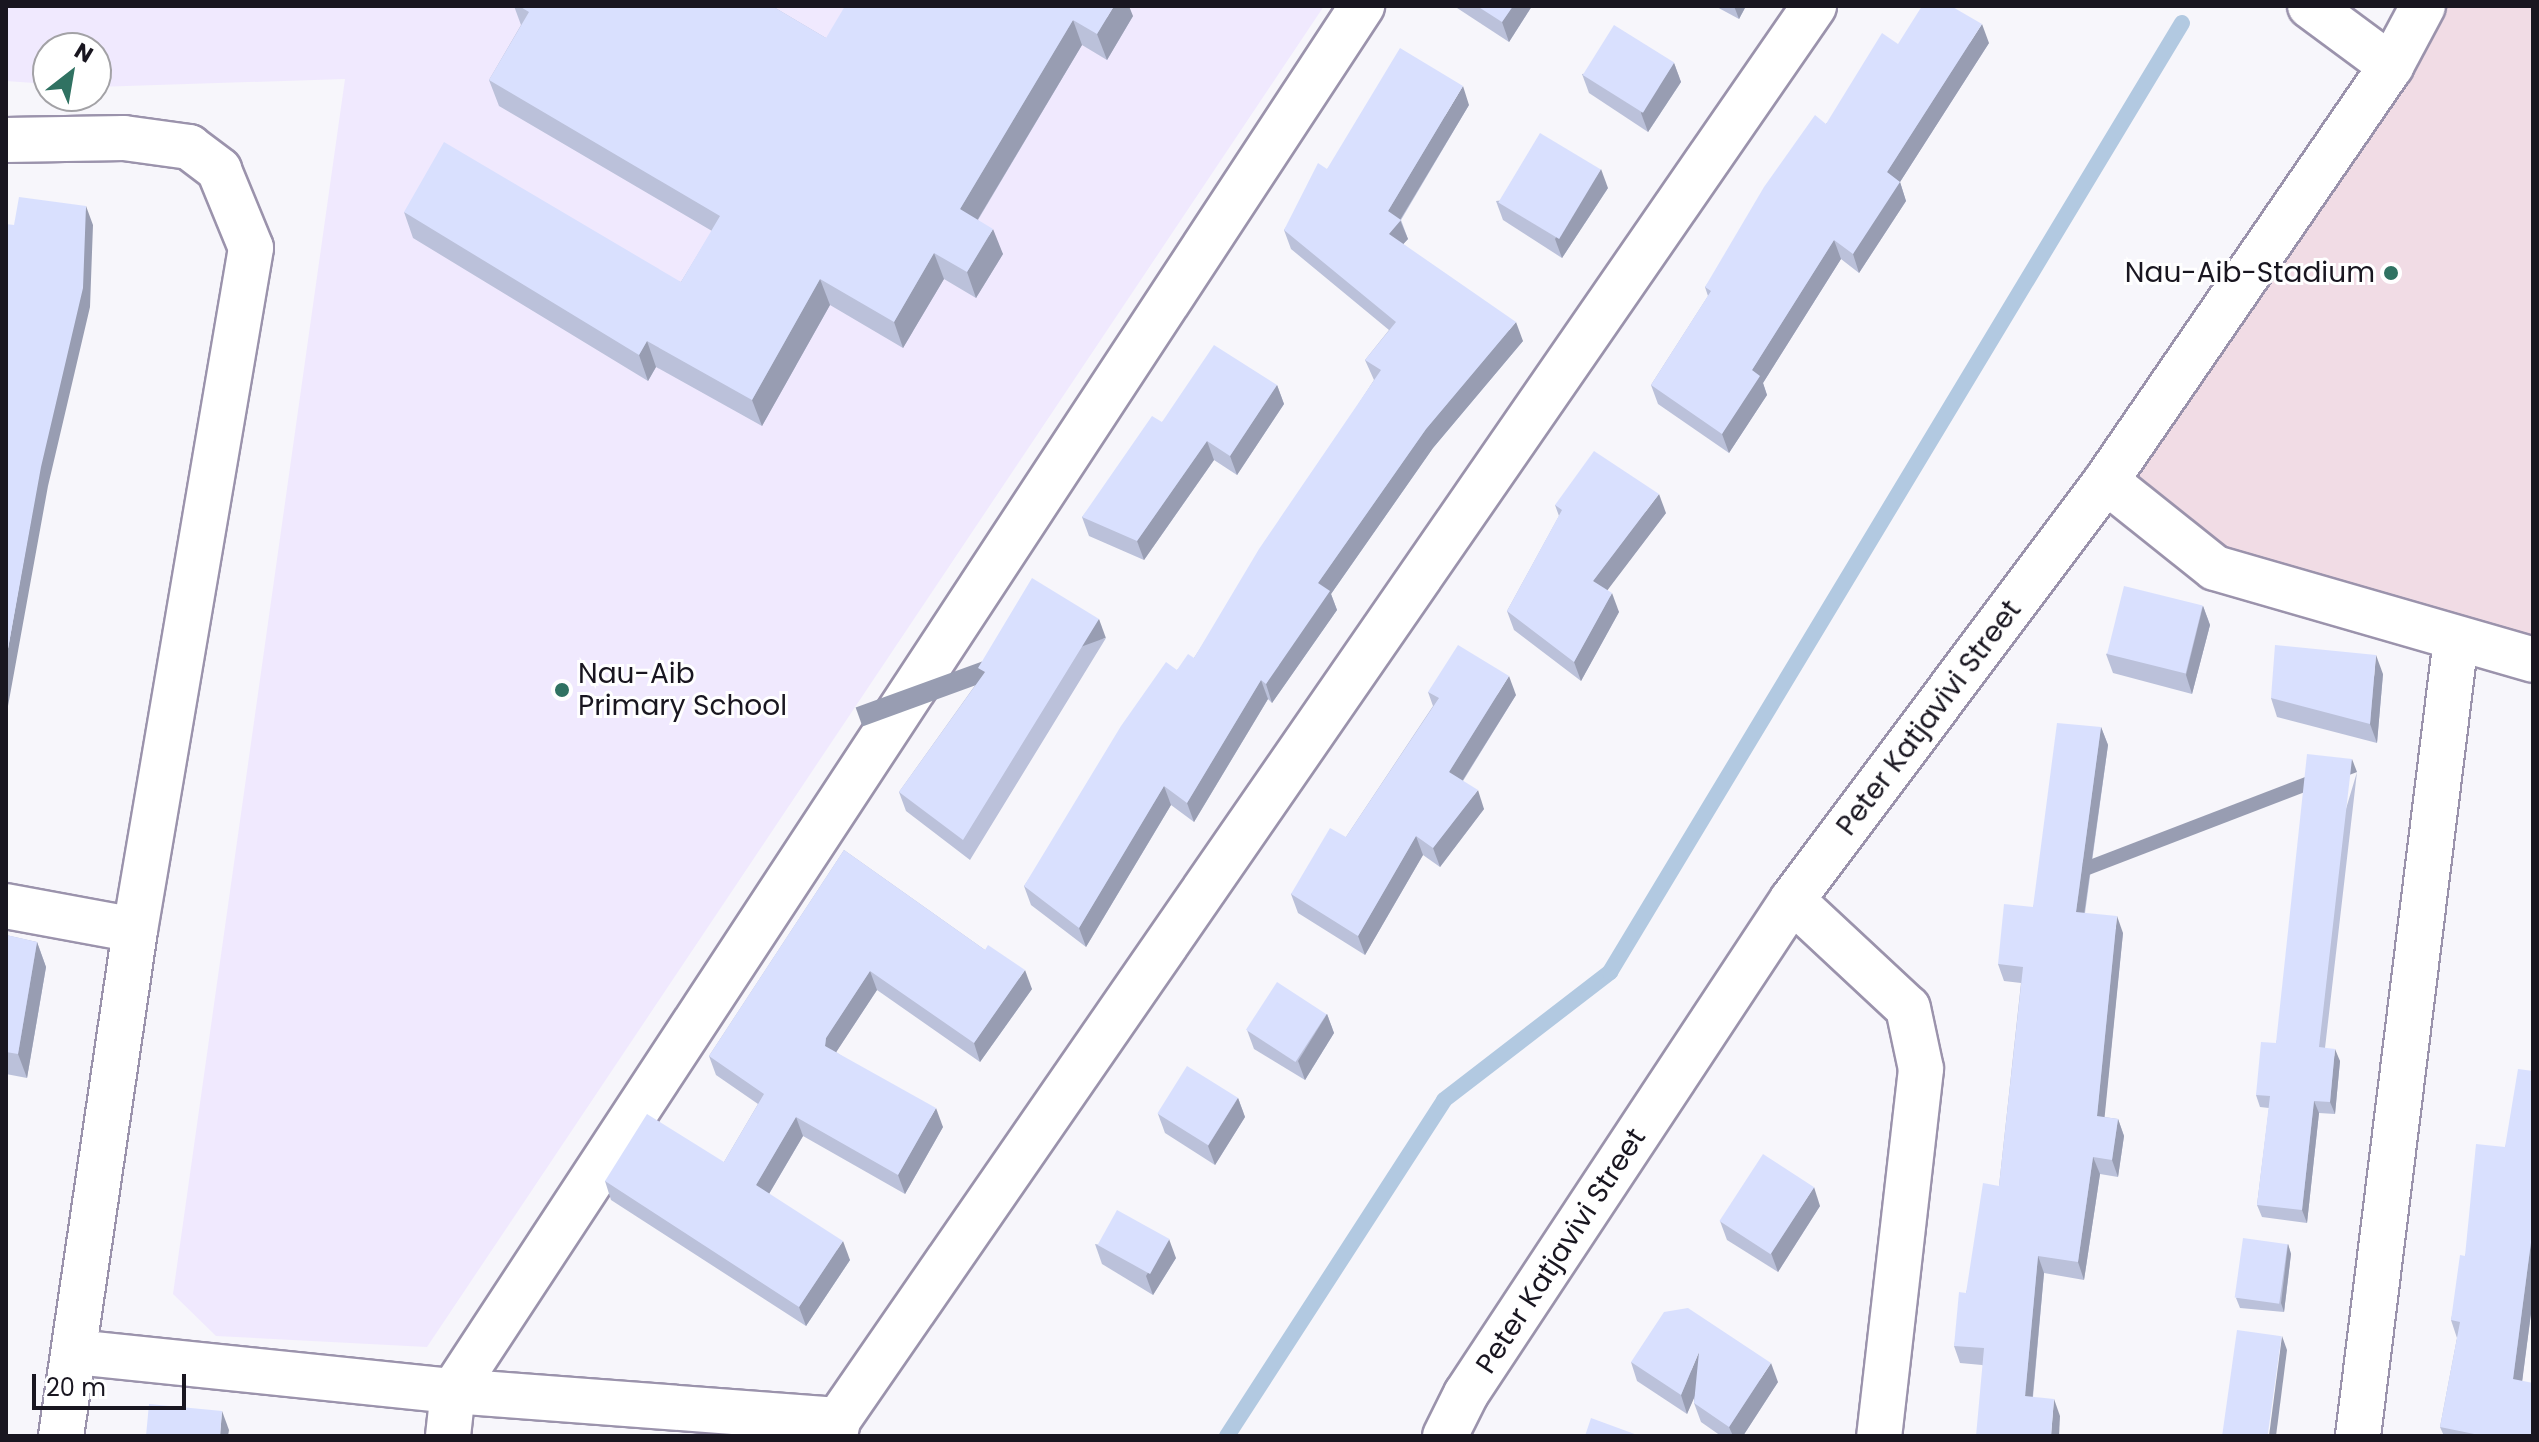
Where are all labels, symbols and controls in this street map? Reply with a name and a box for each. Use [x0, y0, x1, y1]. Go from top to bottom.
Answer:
north arrow [32, 32, 112, 112]
text: N [69, 35, 99, 70]
place label: Nau-Aib-Stadium [2125, 256, 2375, 290]
marker: Nau-Aib-Stadium [2382, 264, 2400, 282]
street label: Peter Katjavivi Street [1830, 594, 2028, 842]
place label: Nau-Aib Primary School [578, 657, 787, 723]
marker: Nau-Aib Primary School [553, 681, 571, 699]
street label: Peter Katjavivi Street [1469, 1122, 1653, 1380]
scale bar [36, 1358, 190, 1408]
text: 20 m [46, 1371, 106, 1404]

